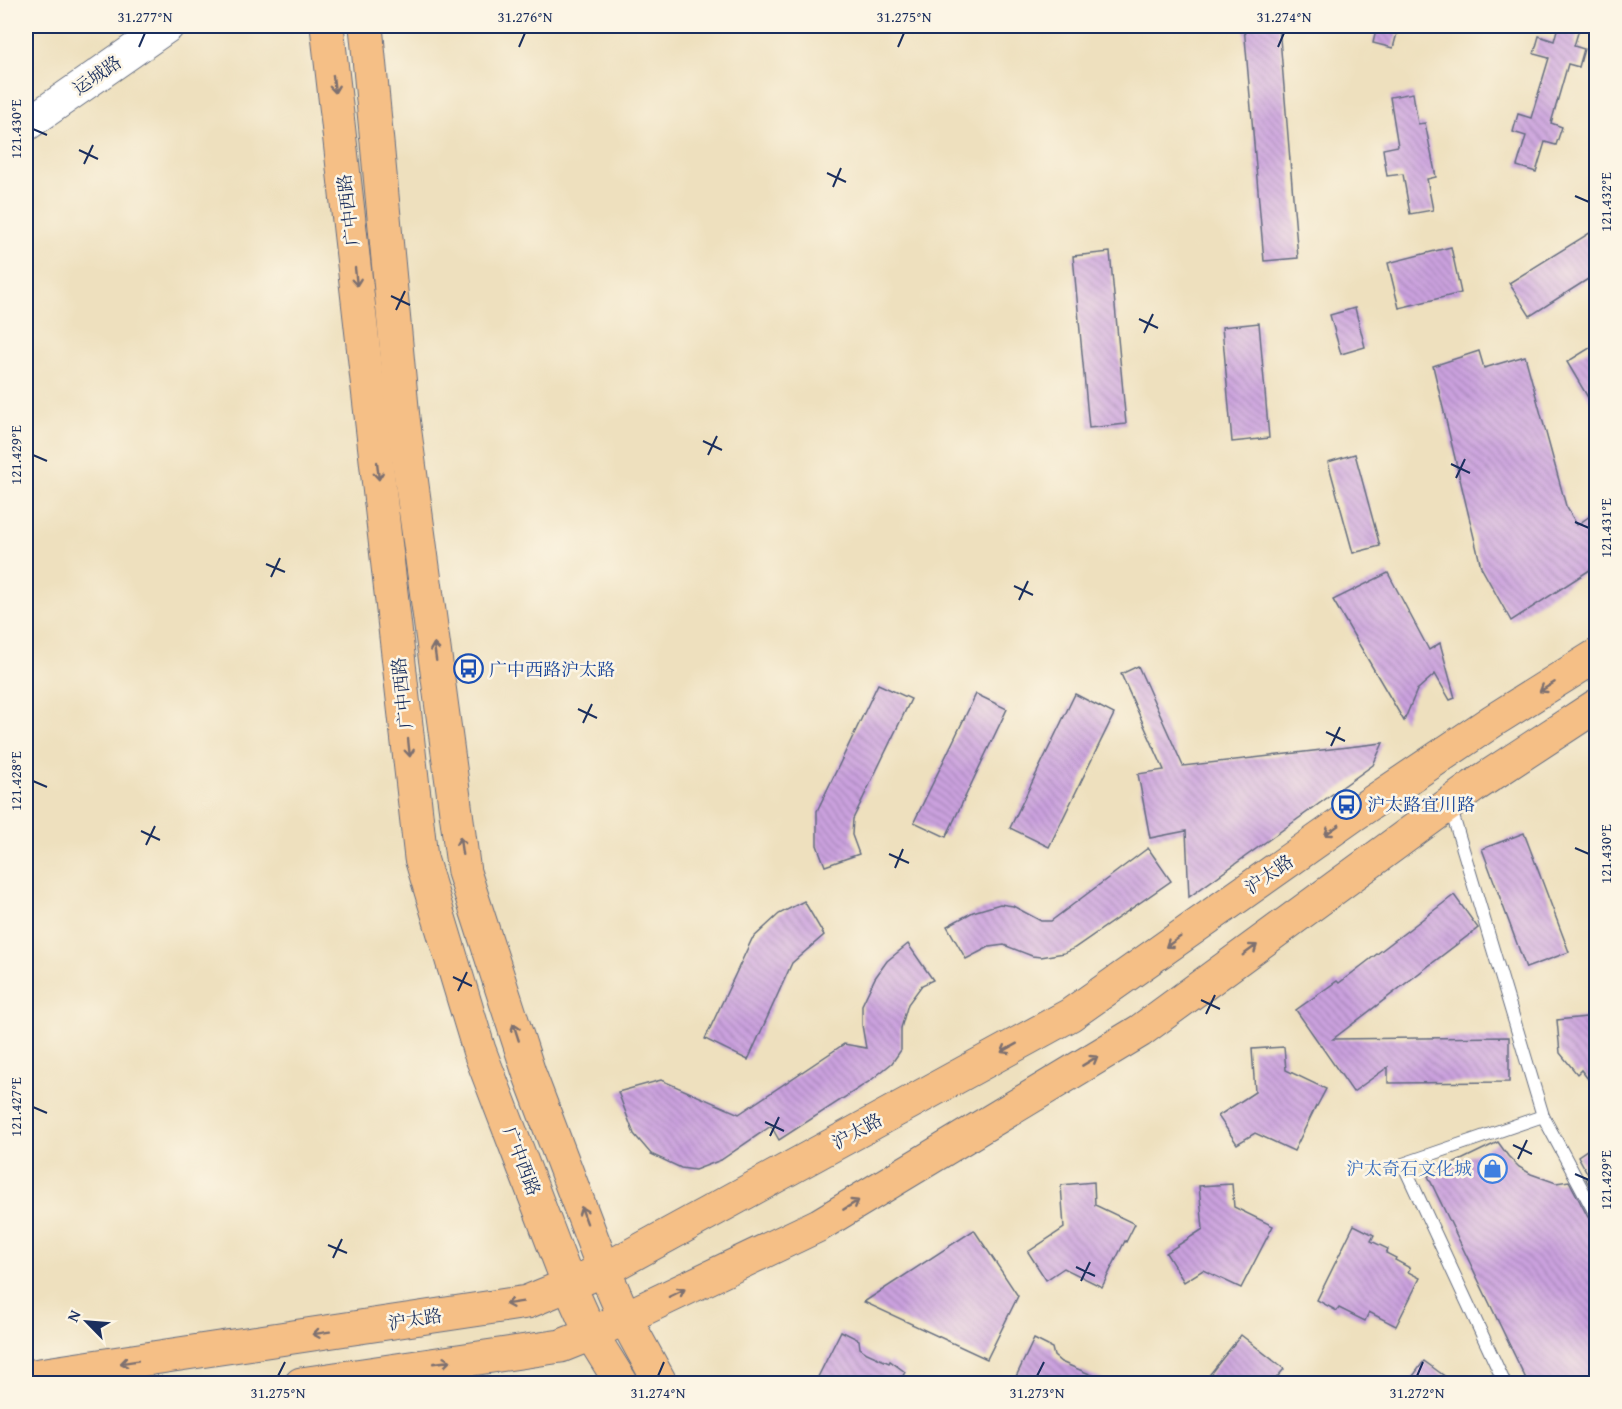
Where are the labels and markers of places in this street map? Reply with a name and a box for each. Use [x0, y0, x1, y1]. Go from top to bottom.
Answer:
bus stop icon: 广中西路沪太路 [452, 653, 484, 685]
place label: 广中西路沪太路 [489, 656, 615, 683]
bus stop icon: 沪太路宜川路 [1330, 788, 1362, 820]
place label: 沪太路宜川路 [1367, 791, 1475, 818]
shop icon: 沪太奇石文化城 [1477, 1152, 1509, 1184]
place label: 沪太奇石文化城 [1346, 1155, 1472, 1182]

